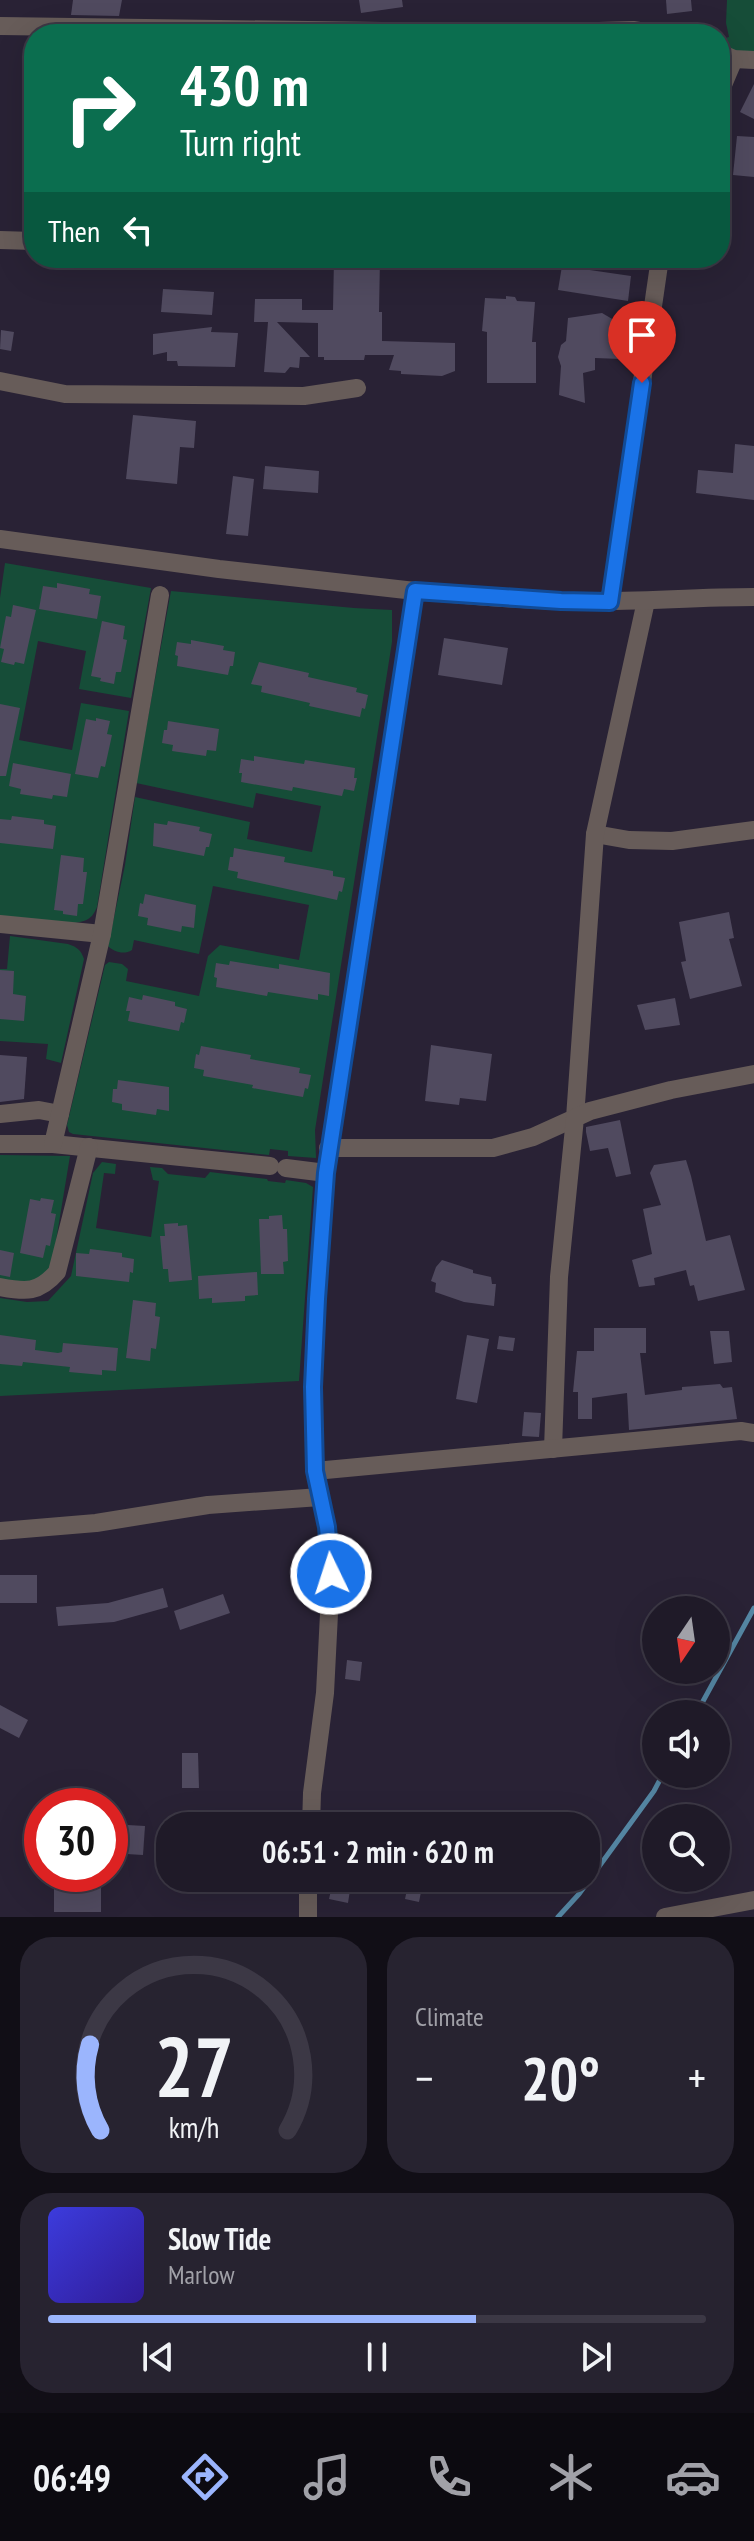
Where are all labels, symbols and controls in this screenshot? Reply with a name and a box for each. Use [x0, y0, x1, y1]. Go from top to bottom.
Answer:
text: 430 m [180, 49, 309, 121]
icon: right [48, 56, 152, 160]
text: Turn right [180, 119, 301, 166]
icon: left [116, 208, 160, 252]
text: Then [48, 211, 100, 250]
pin [608, 301, 676, 383]
icon: arrive [620, 313, 664, 357]
position arrow [289, 1532, 373, 1616]
north arrow [642, 1596, 730, 1684]
map controls [642, 1596, 730, 1892]
button: sound [642, 1700, 730, 1788]
speed limit sign: 30 [24, 1788, 128, 1892]
button: search [642, 1804, 730, 1892]
text: 06:51 · 2 min · 620 m [262, 1832, 494, 1871]
text: Climate [415, 2000, 484, 2033]
text: 27 [154, 2012, 233, 2120]
text: 20° [521, 2039, 600, 2117]
text: − [415, 2049, 433, 2106]
text: + [688, 2049, 706, 2106]
text: km/h [168, 2109, 219, 2146]
text: Slow Tide [168, 2219, 271, 2258]
text: Marlow [168, 2258, 234, 2291]
icon: previous [136, 2335, 180, 2379]
icon: pause [355, 2335, 399, 2379]
icon: next [574, 2335, 618, 2379]
icon: directions [177, 2449, 233, 2505]
icon: music [299, 2449, 355, 2505]
icon: phone [421, 2449, 477, 2505]
icon: climate [543, 2449, 599, 2505]
icon: car [665, 2449, 721, 2505]
text: 06:49 [33, 2454, 111, 2501]

